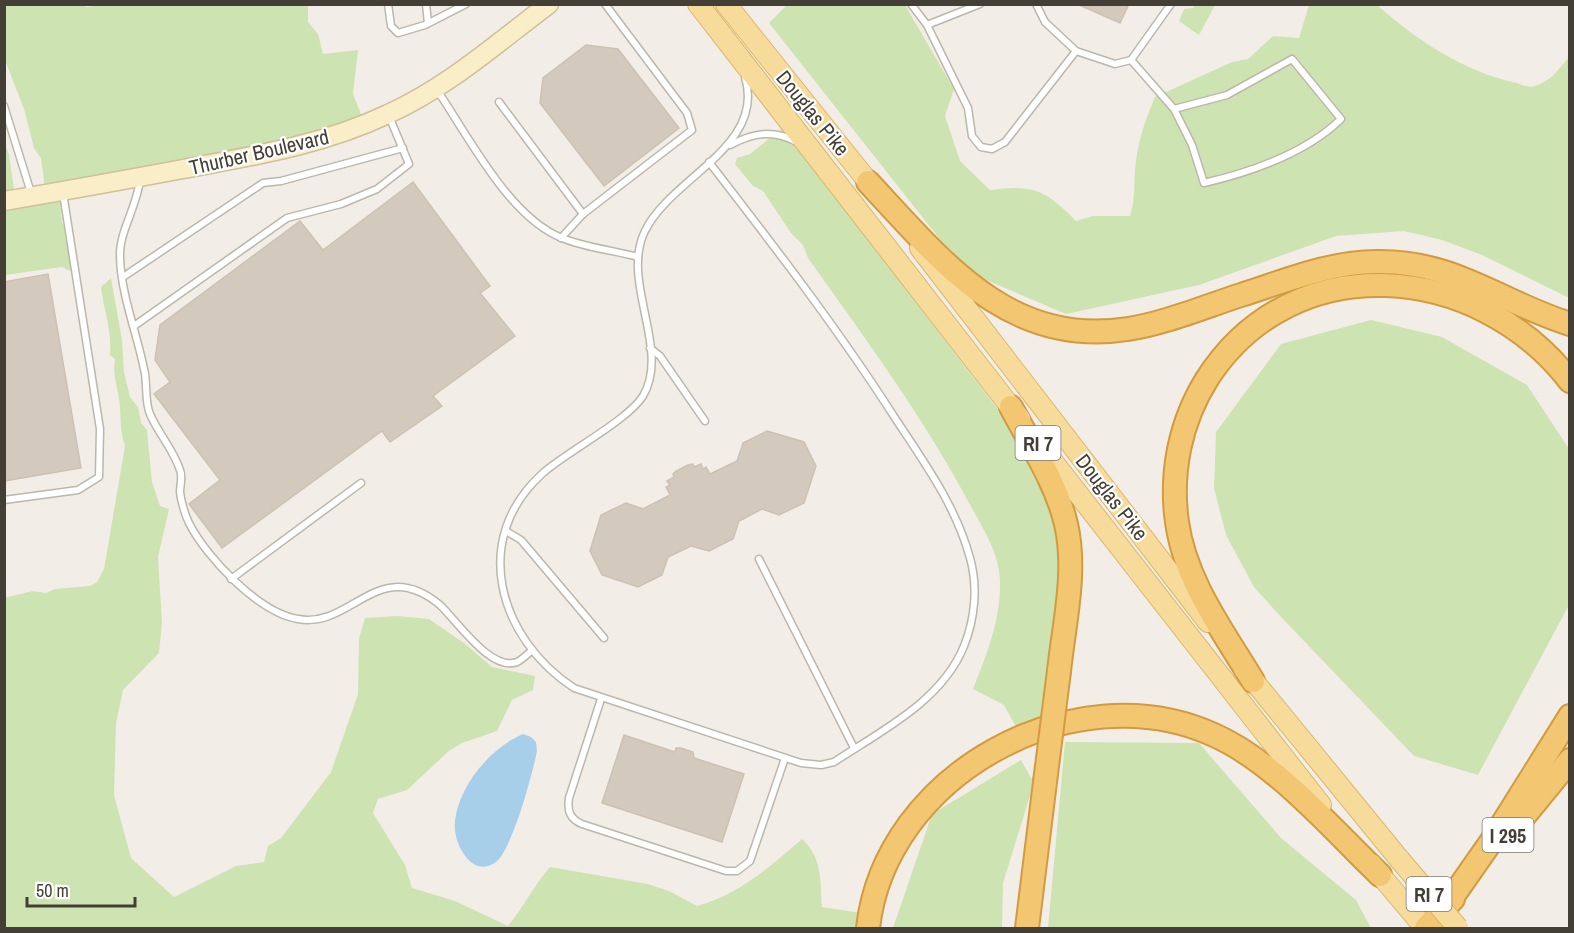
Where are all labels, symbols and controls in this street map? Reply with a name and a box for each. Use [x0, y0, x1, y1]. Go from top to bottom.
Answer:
street label: Douglas Pike [770, 64, 856, 162]
street label: Thurber Boulevard [186, 122, 332, 182]
road number: RI 7 [1016, 426, 1060, 460]
street label: Douglas Pike [1069, 448, 1155, 546]
road number: I 295 [1482, 818, 1534, 852]
scale bar [27, 870, 135, 908]
road number: RI 7 [1406, 877, 1452, 911]
text: 50 m [36, 878, 69, 903]

